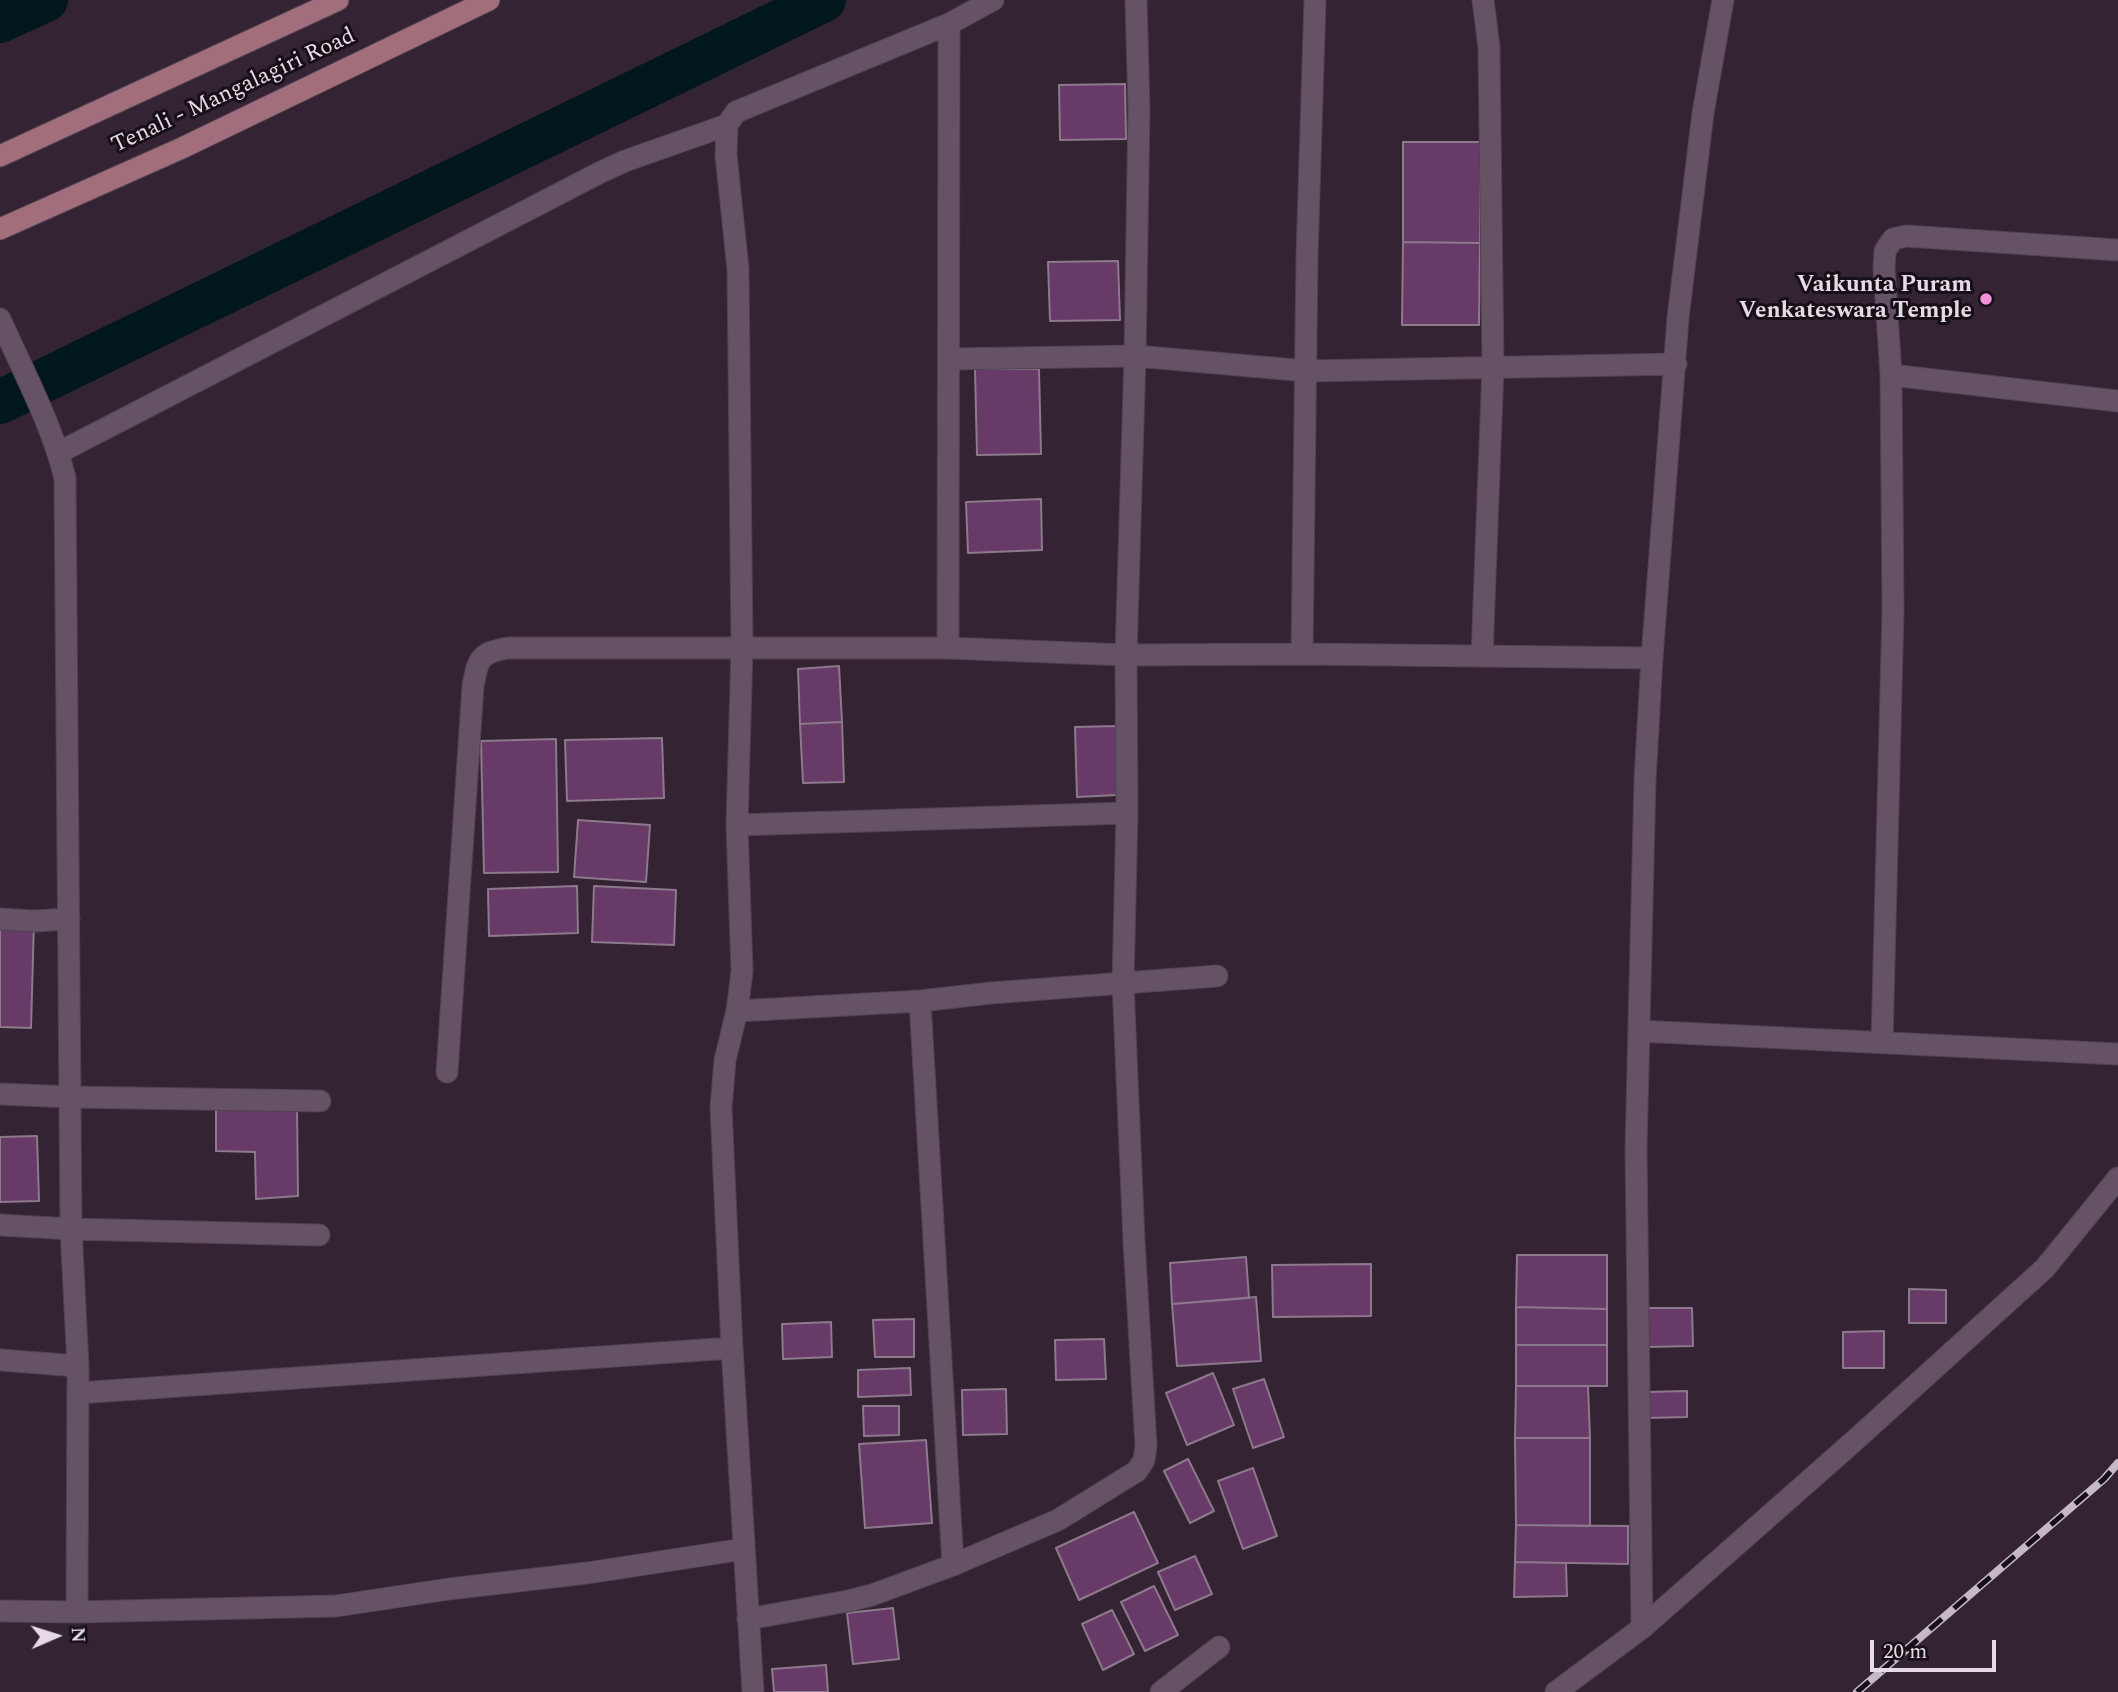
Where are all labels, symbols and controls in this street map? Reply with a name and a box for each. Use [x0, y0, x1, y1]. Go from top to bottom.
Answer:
street label: Tenali - Mangalagiri Road [108, 23, 360, 161]
place label: Vaikunta Puram Venkateswara Temple [1739, 272, 1972, 326]
marker: Vaikunta Puram Venkateswara Temple [1978, 291, 1994, 307]
north arrow [21, 1601, 91, 1671]
text: N [63, 1626, 92, 1643]
scale bar [1873, 1626, 1999, 1670]
text: 20 m [1883, 1636, 1927, 1668]

